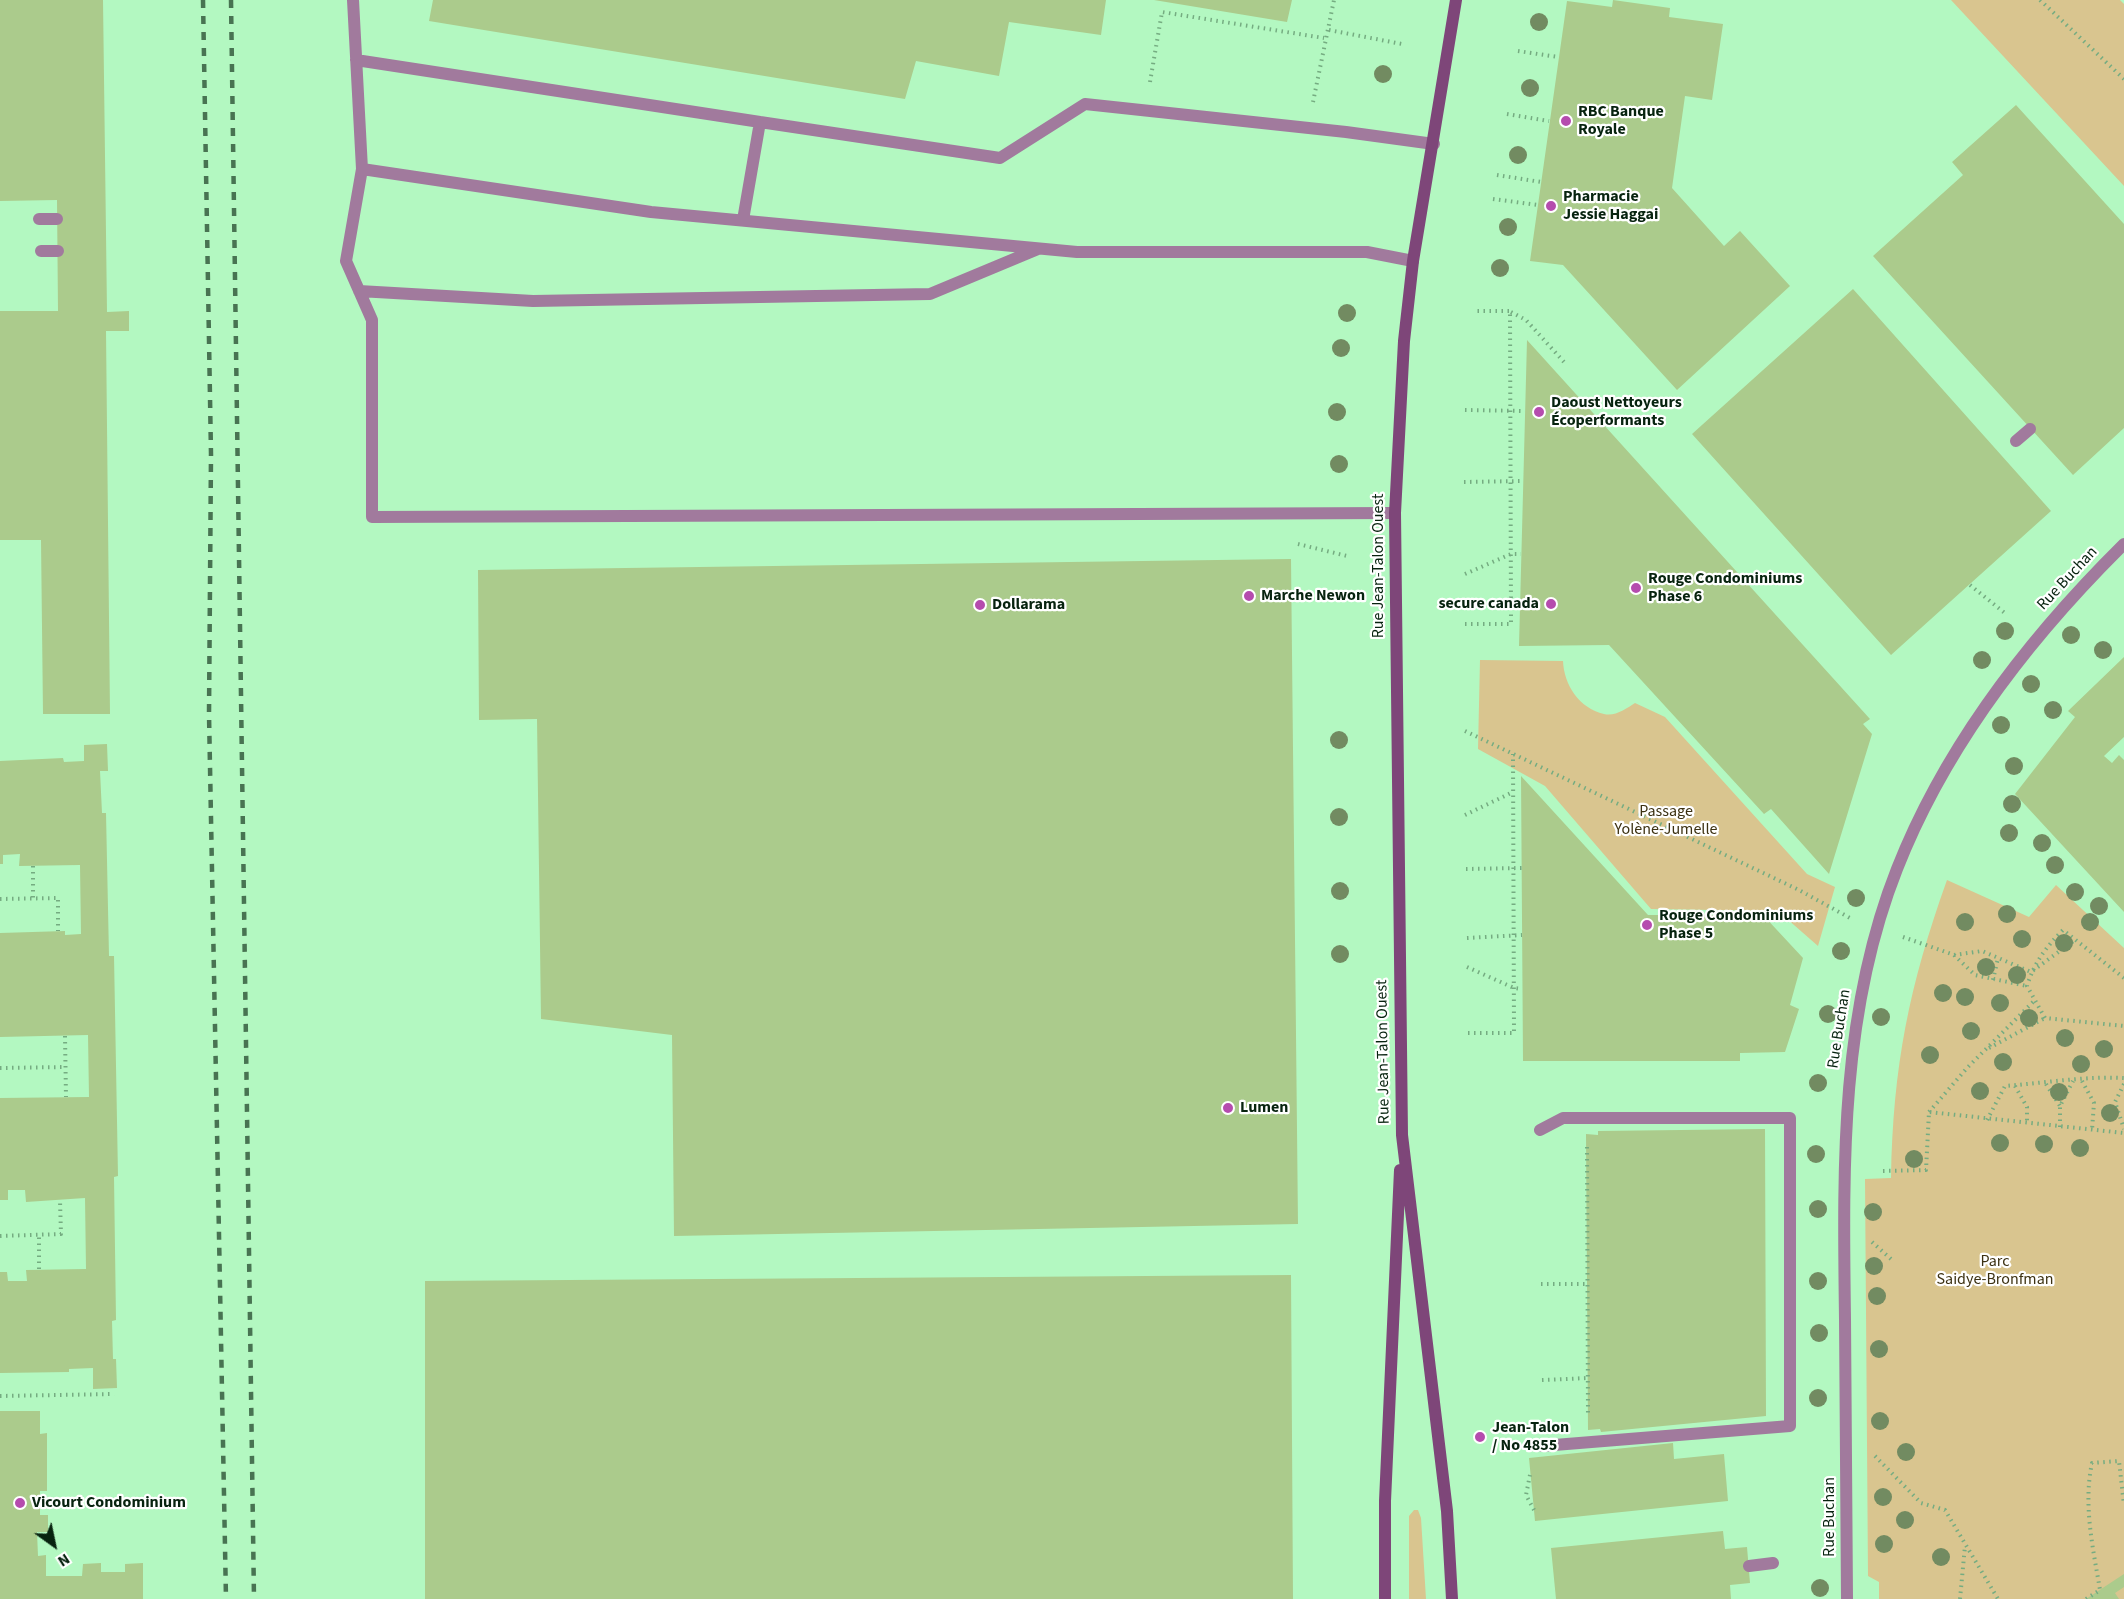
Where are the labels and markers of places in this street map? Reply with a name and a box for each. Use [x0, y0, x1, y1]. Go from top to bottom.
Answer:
place label: RBC Banque Royale [1578, 102, 1664, 140]
marker: RBC Banque Royale [1559, 114, 1573, 128]
place label: Pharmacie Jessie Haggai [1563, 187, 1658, 225]
marker: Pharmacie Jessie Haggai [1544, 199, 1558, 213]
place label: Daoust Nettoyeurs Écoperformants [1551, 393, 1682, 431]
marker: Daoust Nettoyeurs Écoperformants [1532, 405, 1546, 419]
place label: Rouge Condominiums Phase 6 [1648, 569, 1802, 607]
marker: Rouge Condominiums Phase 6 [1629, 581, 1643, 595]
place label: Marche Newon [1261, 586, 1365, 606]
marker: Marche Newon [1242, 589, 1256, 603]
place label: secure canada [1438, 594, 1539, 614]
place label: Dollarama [992, 595, 1065, 615]
marker: secure canada [1544, 597, 1558, 611]
marker: Dollarama [973, 598, 987, 612]
place label: Rouge Condominiums Phase 5 [1659, 906, 1813, 944]
marker: Rouge Condominiums Phase 5 [1640, 918, 1654, 932]
place label: Lumen [1240, 1098, 1288, 1118]
marker: Lumen [1221, 1101, 1235, 1115]
place label: Jean-Talon / No 4855 [1492, 1418, 1569, 1456]
marker: Jean-Talon / No 4855 [1473, 1430, 1487, 1444]
place label: Vicourt Condominium [32, 1493, 186, 1513]
marker: Vicourt Condominium [13, 1496, 27, 1510]

